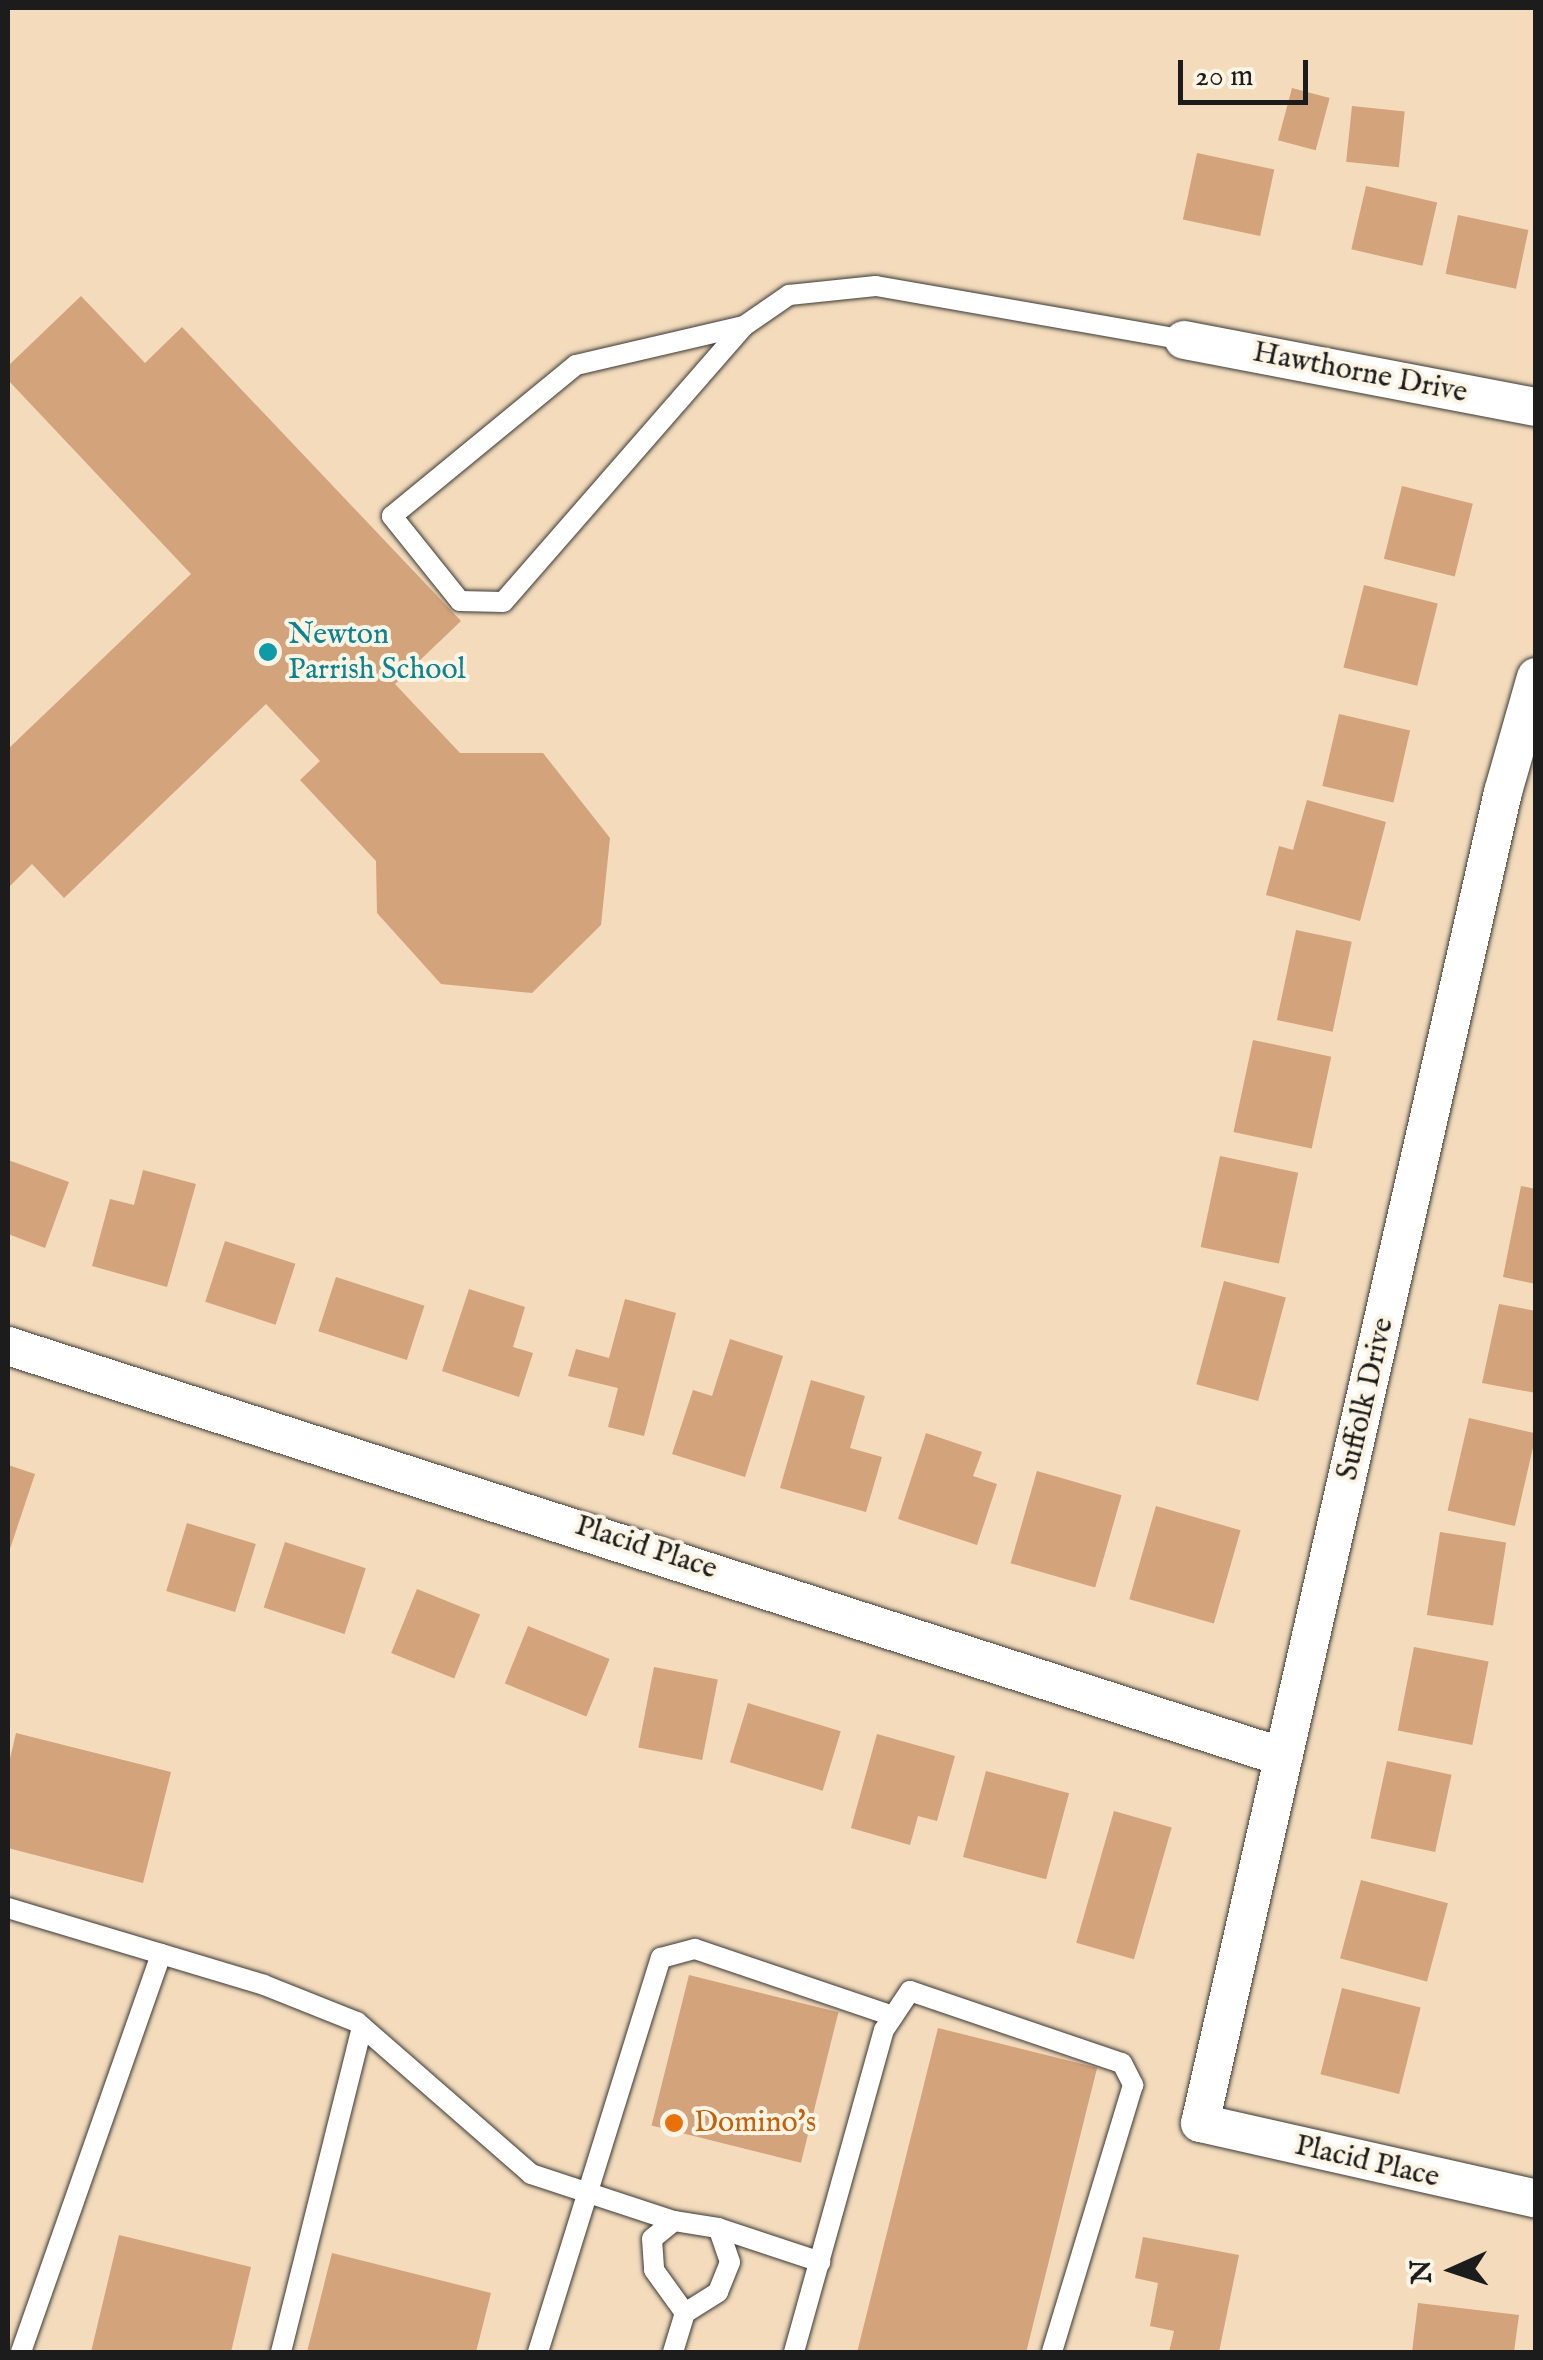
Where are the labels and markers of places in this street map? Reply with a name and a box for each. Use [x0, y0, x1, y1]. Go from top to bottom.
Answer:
place label: Newton Parrish School [288, 617, 466, 688]
marker: Newton Parrish School [257, 641, 279, 663]
place label: Domino's [694, 2105, 816, 2141]
marker: Domino's [663, 2112, 685, 2134]

